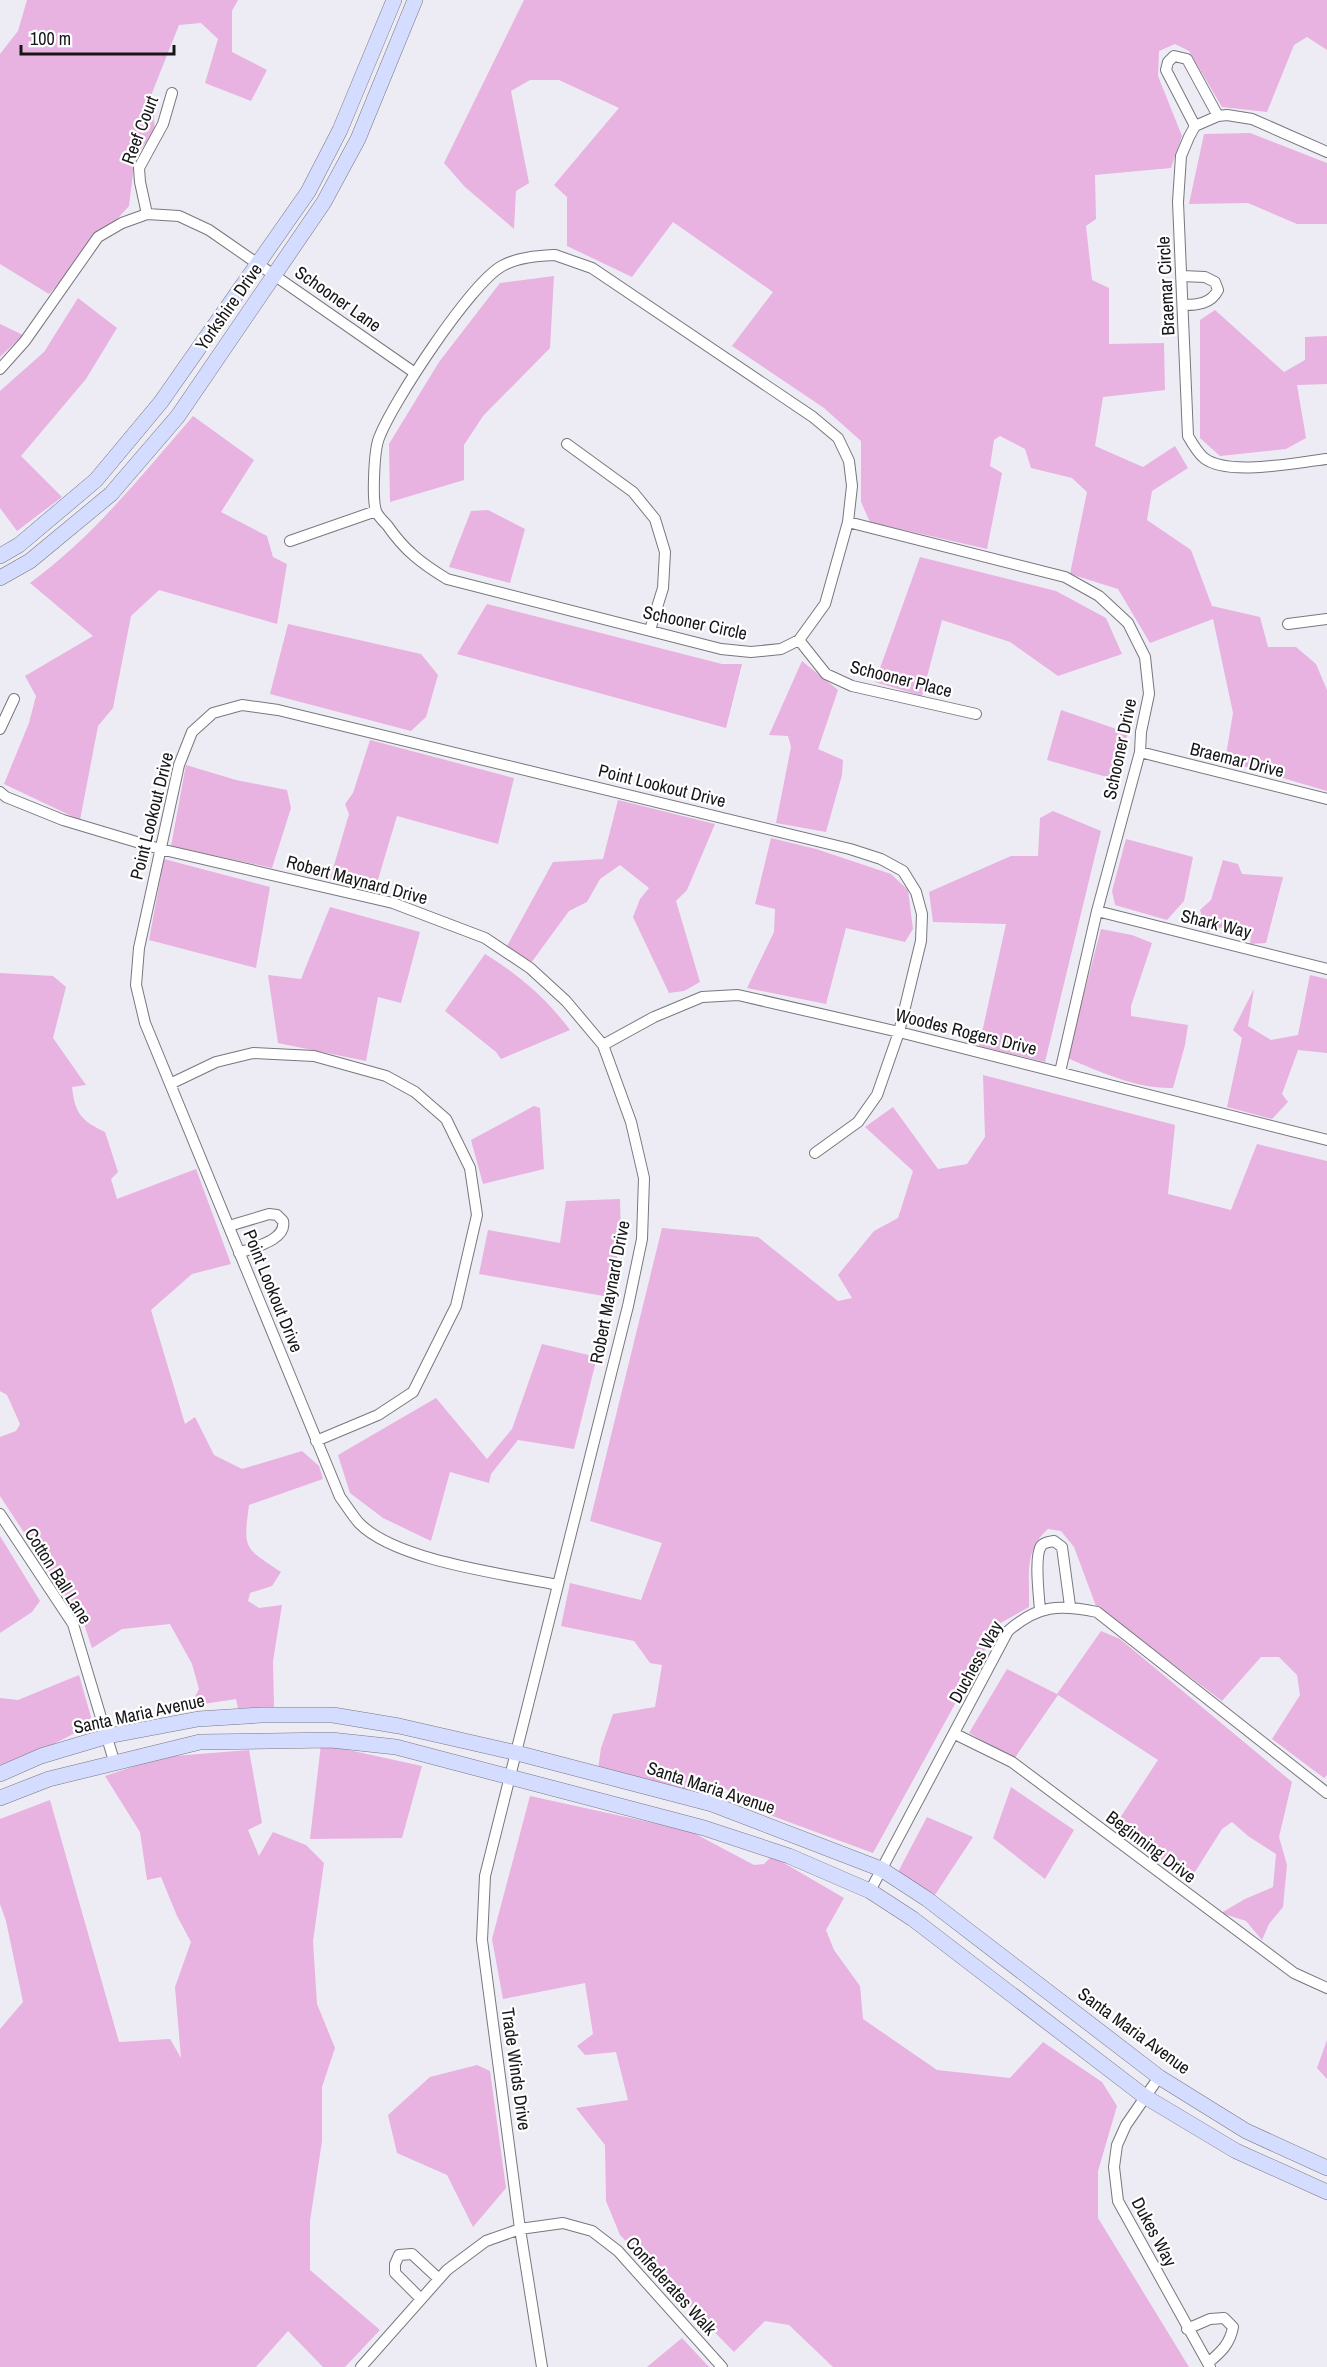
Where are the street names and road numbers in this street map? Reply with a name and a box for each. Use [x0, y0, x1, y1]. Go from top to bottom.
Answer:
street label: Reef Court [115, 92, 164, 168]
street label: Braemar Circle [1150, 236, 1181, 336]
street label: Yorkshire Drive [189, 258, 268, 355]
street label: Schooner Lane [290, 260, 386, 338]
street label: Schooner Circle [641, 599, 749, 646]
street label: Schooner Place [848, 654, 955, 703]
street label: Schooner Drive [1097, 696, 1142, 802]
street label: Braemar Drive [1188, 736, 1287, 783]
street label: Point Lookout Drive [124, 750, 179, 882]
street label: Point Lookout Drive [596, 758, 728, 813]
street label: Robert Maynard Drive [284, 849, 430, 910]
street label: Shark Way [1178, 903, 1255, 944]
street label: Woodes Rogers Drive [893, 1002, 1039, 1061]
street label: Robert Maynard Drive [583, 1218, 636, 1366]
street label: Point Lookout Drive [237, 1226, 309, 1356]
street label: Cotton Ball Lane [19, 1523, 98, 1629]
street label: Duchess Way [943, 1616, 1009, 1707]
street label: Santa Maria Avenue [71, 1687, 207, 1740]
street label: Santa Maria Avenue [644, 1755, 779, 1820]
street label: Beginning Drive [1101, 1805, 1201, 1889]
street label: Santa Maria Avenue [1073, 1981, 1196, 2080]
street label: Trade Winds Drive [496, 2006, 537, 2132]
street label: Dukes Way [1126, 2193, 1183, 2271]
street label: Confederates Walk [620, 2231, 723, 2341]

